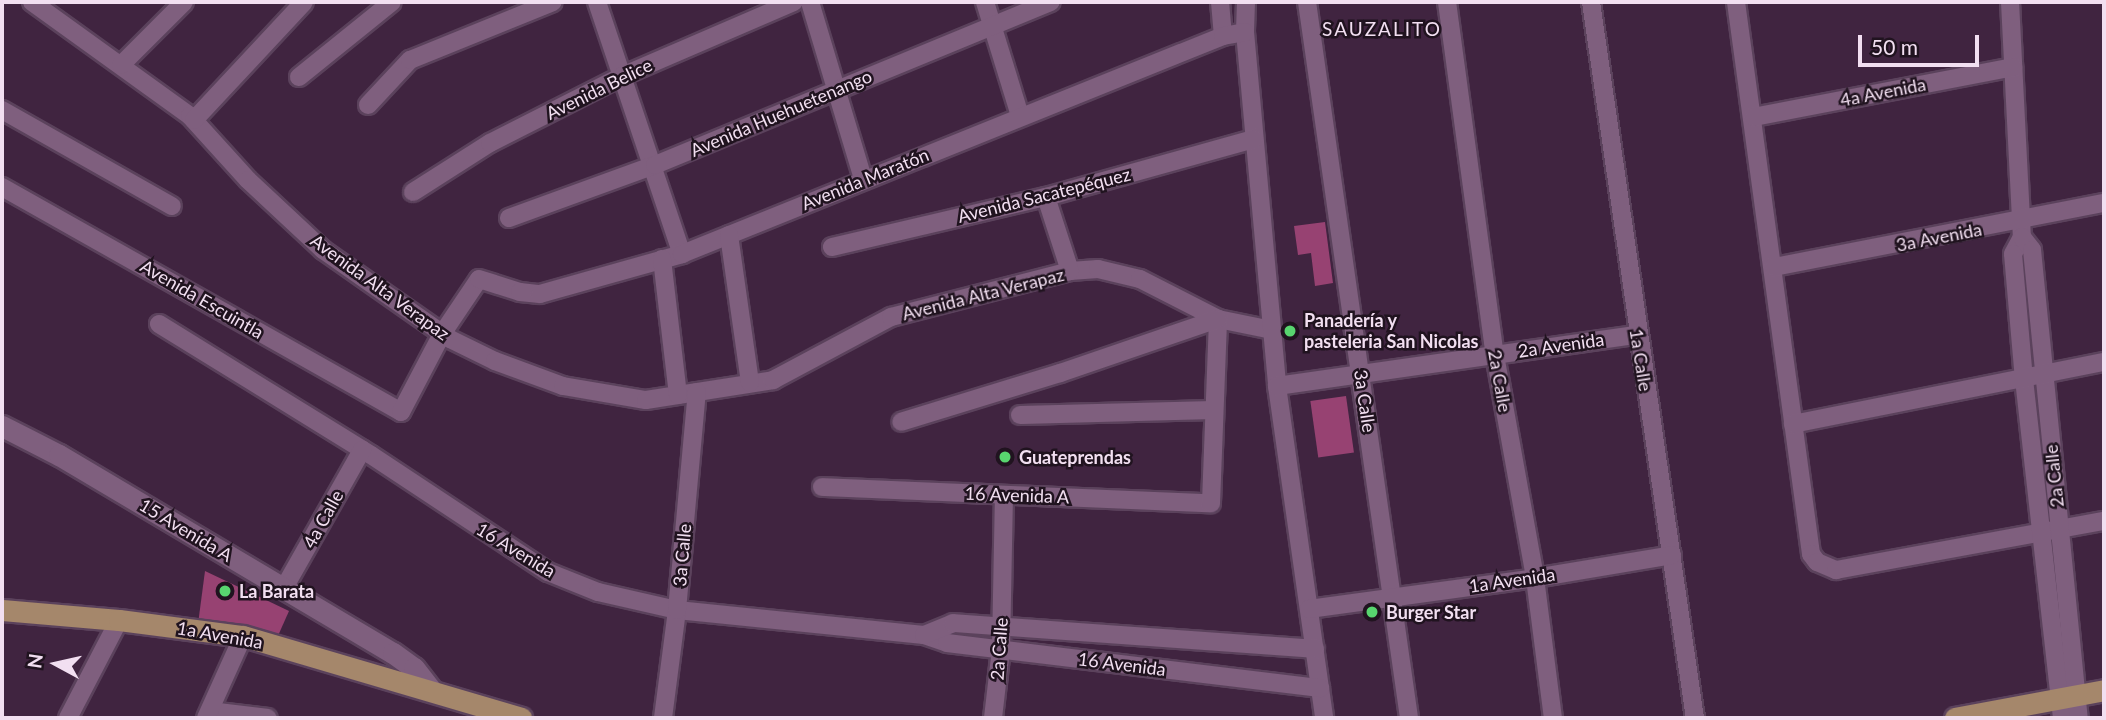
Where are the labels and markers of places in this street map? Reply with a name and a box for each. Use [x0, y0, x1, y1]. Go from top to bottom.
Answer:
place label: Panadería y pasteleria San Nicolas [1304, 310, 1478, 352]
marker: Panadería y pasteleria San Nicolas [1282, 323, 1298, 339]
place label: Guateprendas [1019, 446, 1131, 468]
marker: Guateprendas [997, 449, 1013, 465]
place label: La Barata [239, 580, 314, 602]
marker: La Barata [217, 583, 233, 599]
place label: Burger Star [1386, 601, 1477, 623]
marker: Burger Star [1364, 604, 1380, 620]

